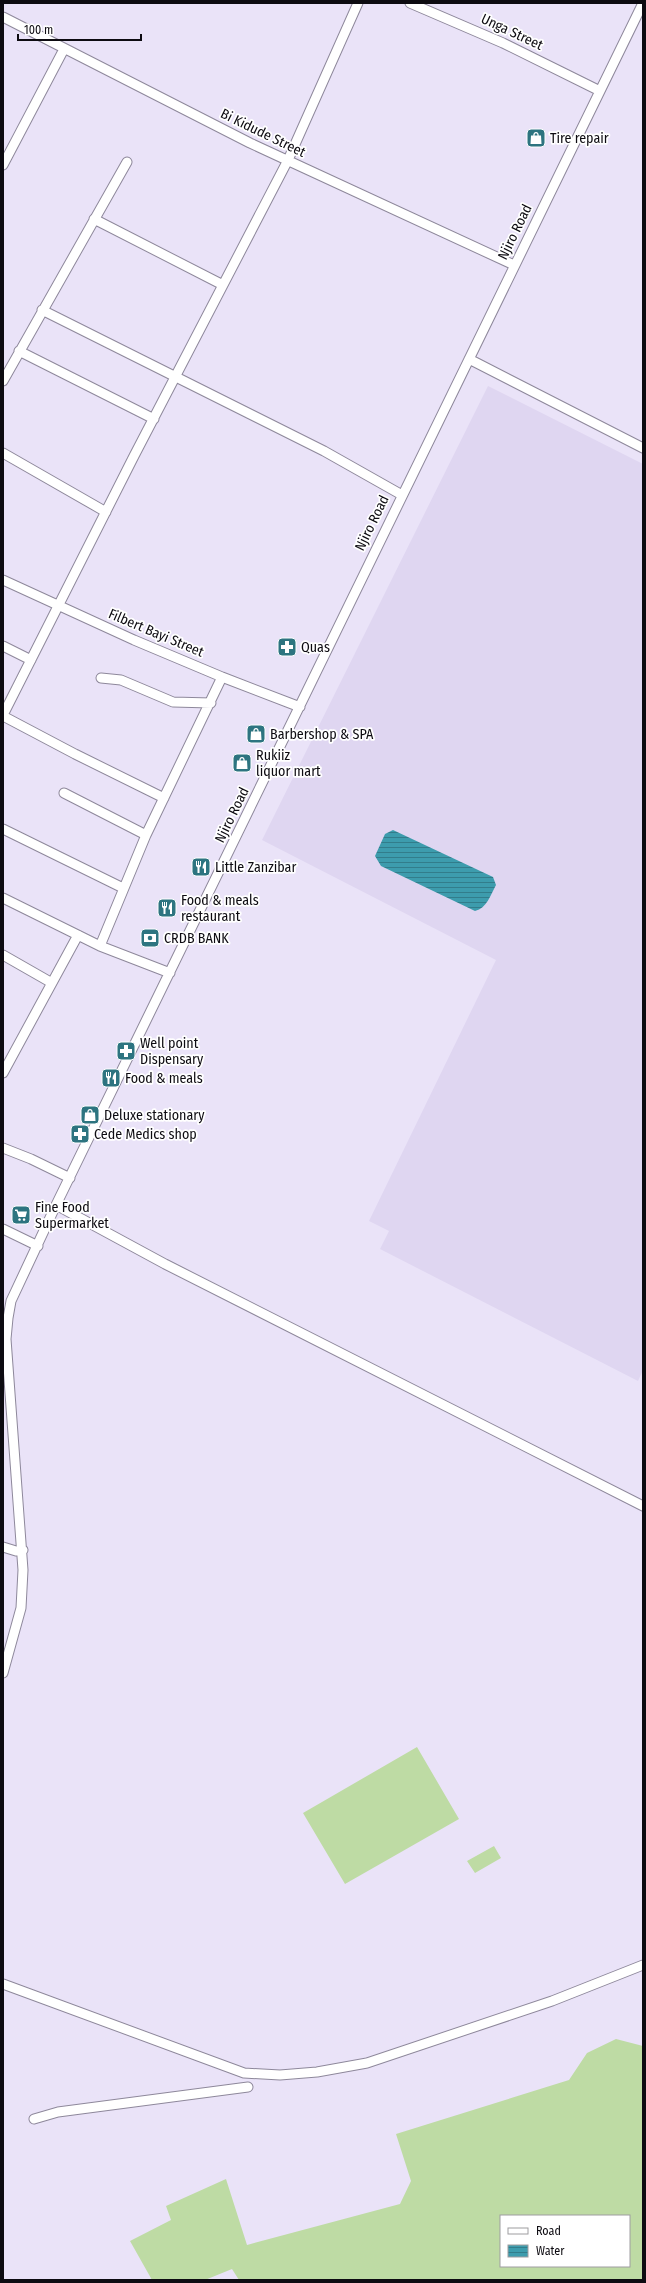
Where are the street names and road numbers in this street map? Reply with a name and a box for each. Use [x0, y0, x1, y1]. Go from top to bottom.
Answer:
street label: Unga Street [478, 10, 546, 54]
street label: Bi Kidude Street [218, 105, 309, 161]
street label: Njiro Road [494, 201, 536, 263]
street label: Njiro Road [351, 492, 393, 554]
street label: Filbert Bayi Street [106, 605, 207, 661]
street label: Njiro Road [211, 784, 253, 846]

